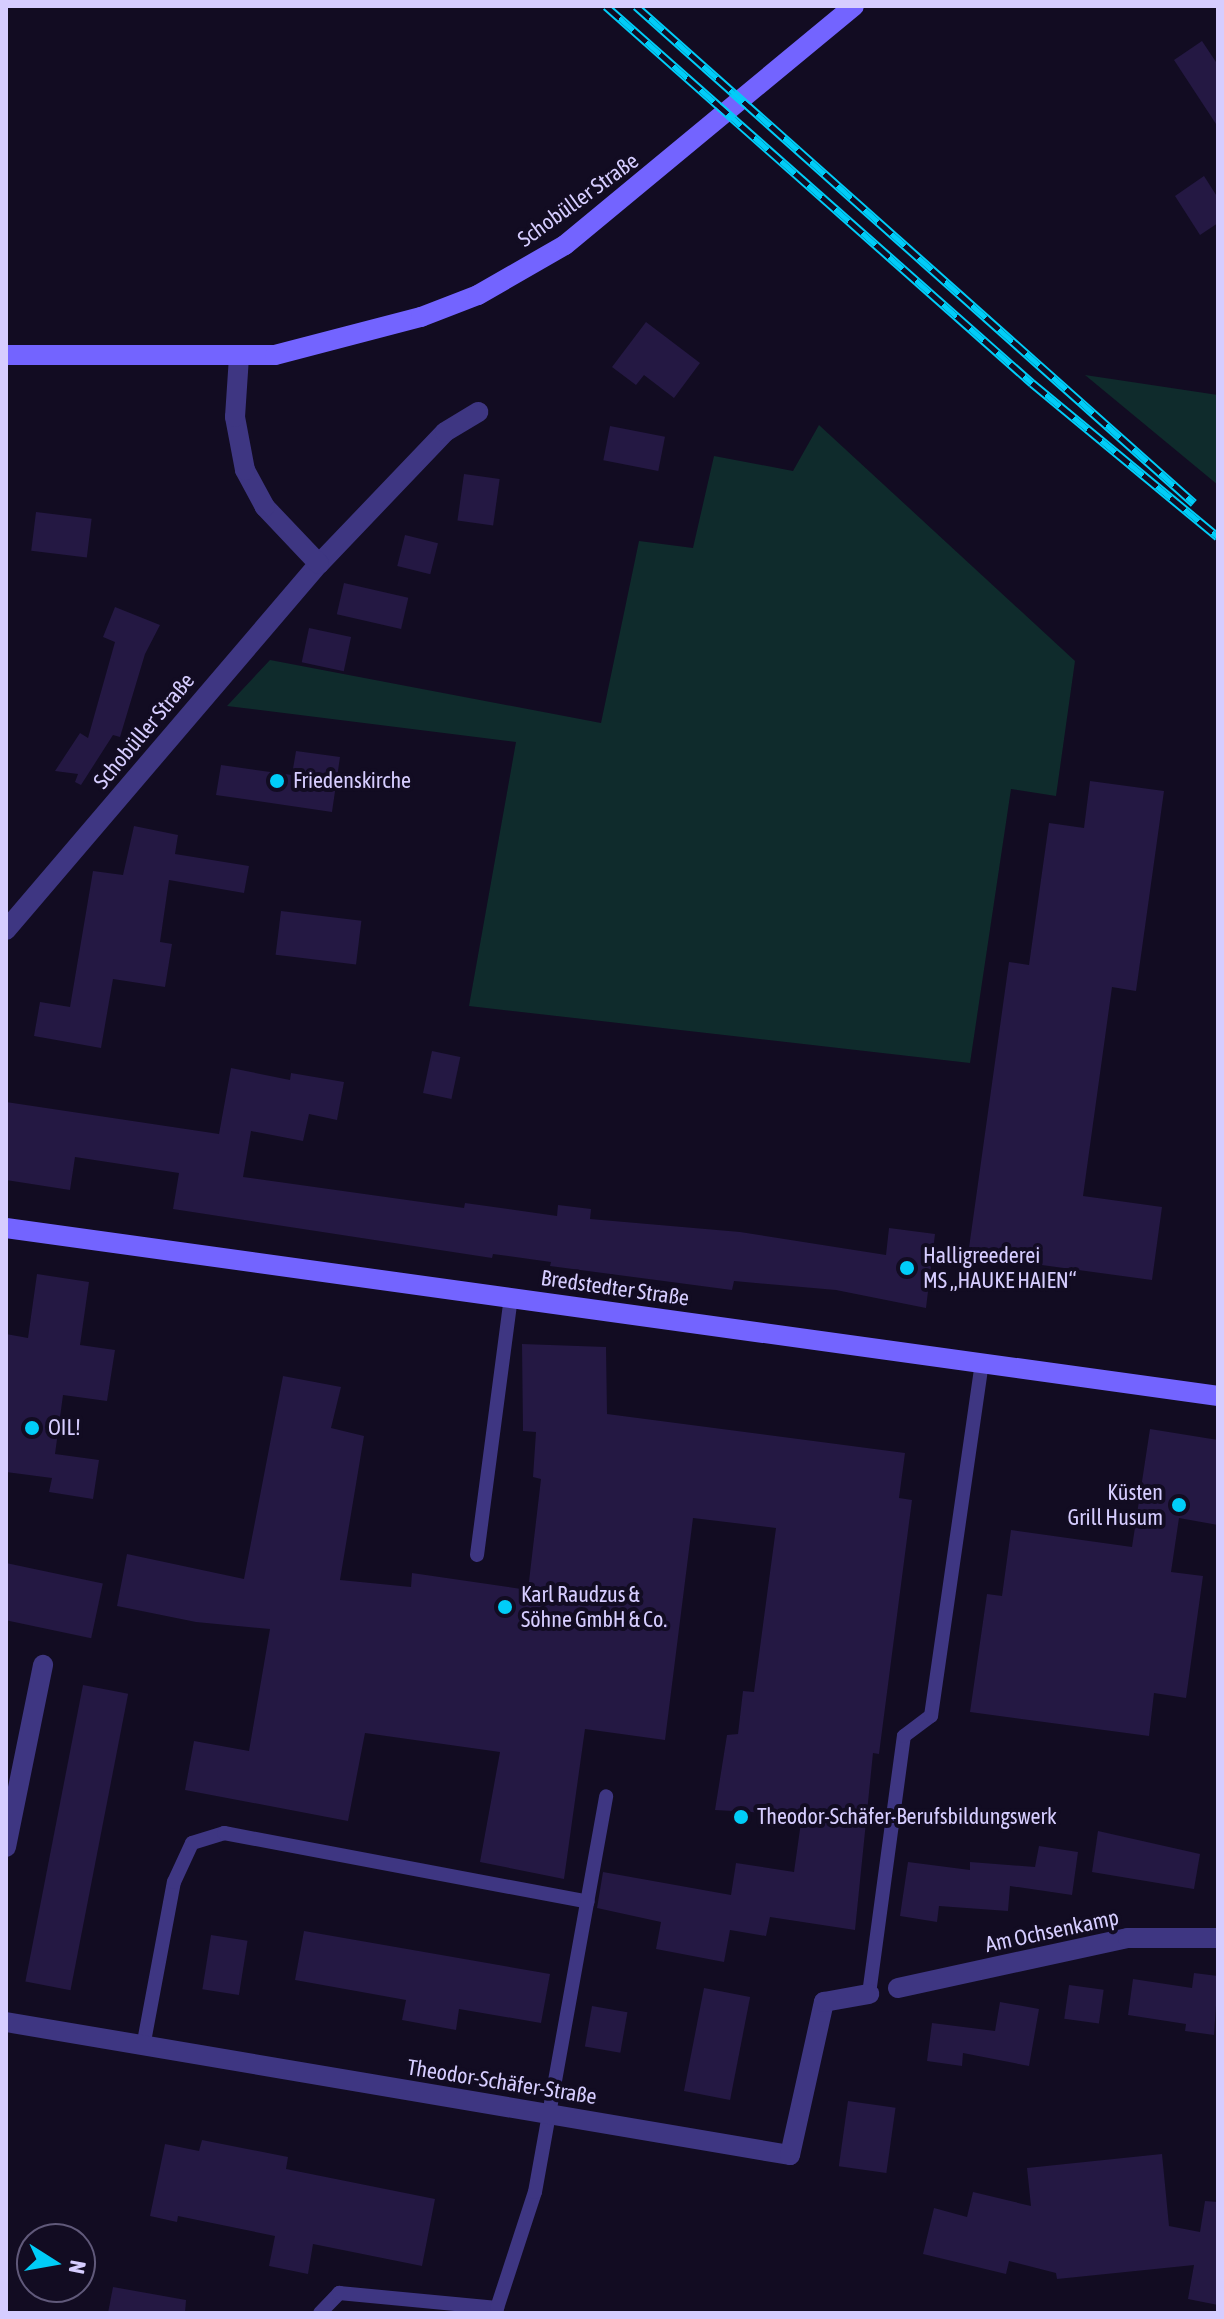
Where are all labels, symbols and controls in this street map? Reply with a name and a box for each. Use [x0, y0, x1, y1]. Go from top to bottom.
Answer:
street label: Schobüller Straße [513, 147, 643, 253]
street label: Schobüller Straße [88, 668, 200, 794]
place label: Friedenskirche [293, 768, 411, 794]
marker: Friedenskirche [268, 772, 286, 790]
place label: Halligreederei MS „HAUKE HAIEN“ [923, 1242, 1076, 1294]
marker: Halligreederei MS „HAUKE HAIEN“ [898, 1259, 916, 1277]
street label: Bredstedter Straße [539, 1265, 691, 1311]
place label: OIL! [48, 1415, 81, 1441]
marker: OIL! [23, 1419, 41, 1437]
place label: Küsten Grill Husum [1067, 1479, 1163, 1530]
marker: Küsten Grill Husum [1170, 1496, 1188, 1514]
place label: Karl Raudzus & Söhne GmbH & Co. [521, 1581, 667, 1632]
marker: Karl Raudzus & Söhne GmbH & Co. [496, 1598, 514, 1616]
place label: Theodor-Schäfer-Berufsbildungswerk [757, 1804, 1057, 1830]
marker: Theodor-Schäfer-Berufsbildungswerk [732, 1808, 750, 1826]
street label: Am Ochsenkamp [983, 1904, 1121, 1958]
street label: Theodor-Schäfer-Straße [405, 2054, 599, 2110]
north arrow [16, 2223, 96, 2303]
text: N [64, 2258, 92, 2276]

